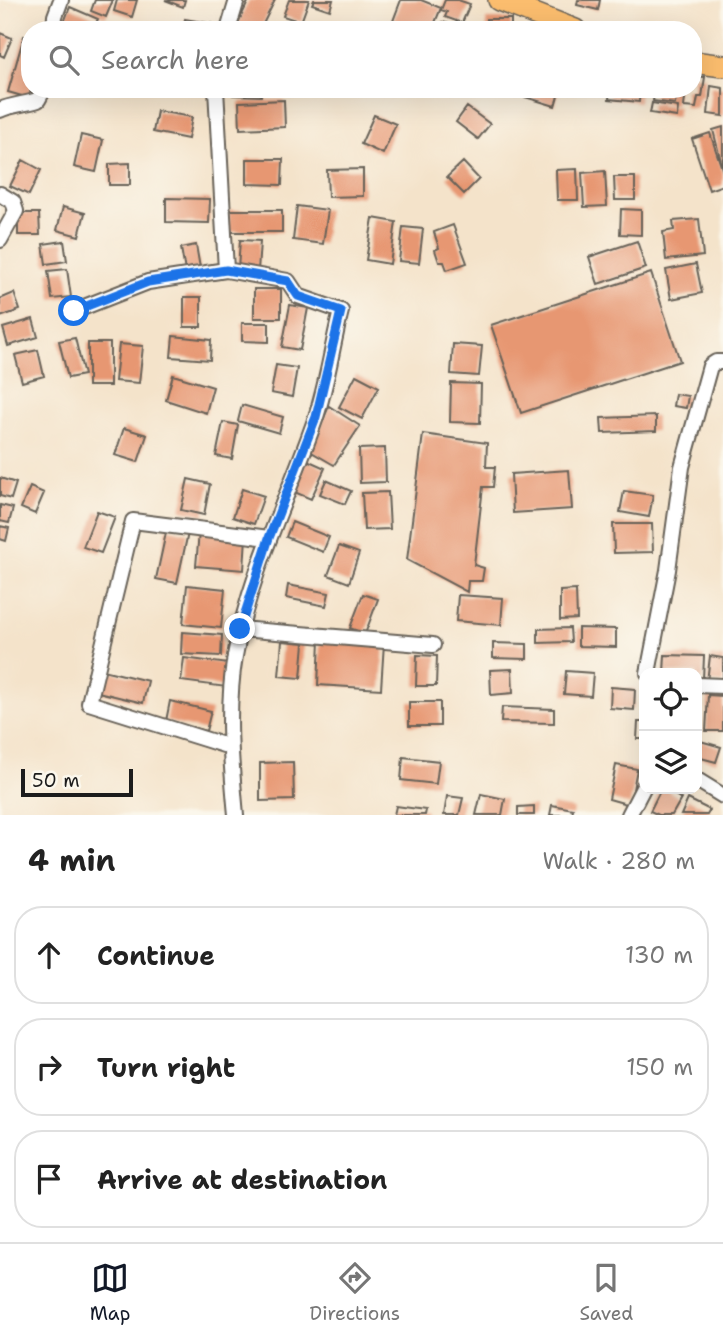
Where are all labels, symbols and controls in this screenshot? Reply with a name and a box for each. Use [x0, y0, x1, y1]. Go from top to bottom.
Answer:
search box [21, 21, 702, 98]
icon: search [45, 41, 83, 79]
text: Search here [101, 42, 250, 77]
route start [58, 295, 89, 326]
route end [224, 613, 255, 644]
map controls [639, 668, 702, 794]
button: locate [639, 668, 702, 731]
button: layers [639, 731, 702, 794]
scale bar [21, 766, 133, 798]
text: 50 m [32, 768, 80, 793]
text: 4 min [28, 840, 115, 881]
text: Walk · 280 m [542, 846, 695, 876]
icon: ahead [30, 936, 68, 974]
text: Continue [97, 938, 215, 973]
text: 130 m [625, 940, 693, 970]
icon: right [30, 1048, 68, 1086]
text: Turn right [97, 1050, 235, 1085]
text: 150 m [626, 1052, 693, 1082]
icon: arrive [30, 1160, 68, 1198]
text: Arrive at destination [97, 1162, 387, 1197]
tab: Map [90, 1259, 130, 1326]
tab: Directions [310, 1259, 400, 1326]
tab: Saved [579, 1259, 633, 1326]

